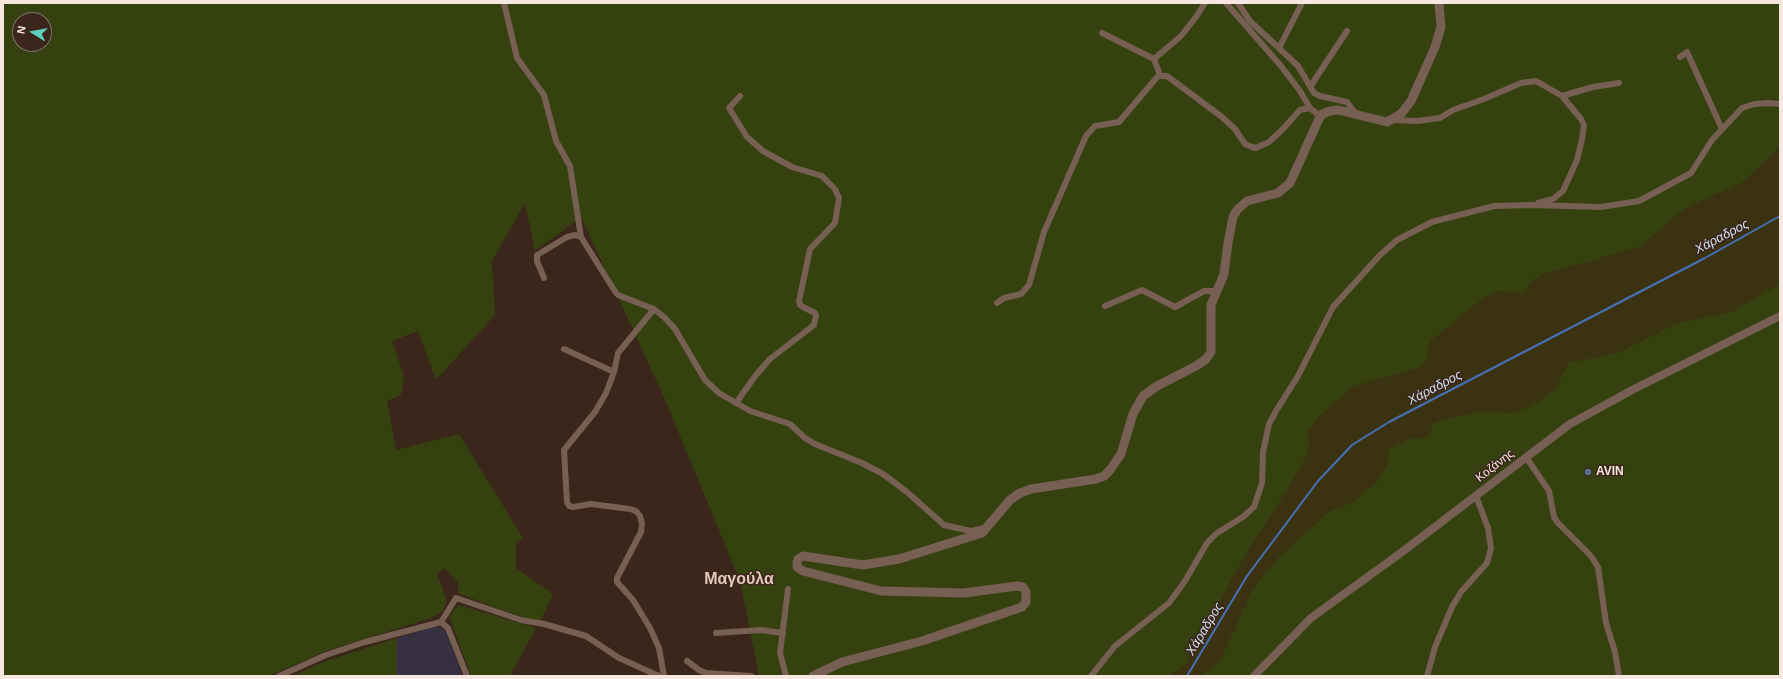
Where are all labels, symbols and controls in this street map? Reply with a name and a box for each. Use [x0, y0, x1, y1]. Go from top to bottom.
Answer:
north arrow [12, 12, 52, 52]
text: N [15, 25, 28, 35]
water label: Χάραδρος [1692, 216, 1752, 258]
water label: Χάραδρος [1405, 367, 1465, 409]
street label: Κοζάνης [1473, 447, 1517, 485]
place label: AVIN [1596, 465, 1624, 479]
marker: AVIN [1583, 467, 1593, 477]
district label: Μαγούλα [704, 570, 774, 590]
water label: Χάραδρος [1183, 600, 1227, 658]

